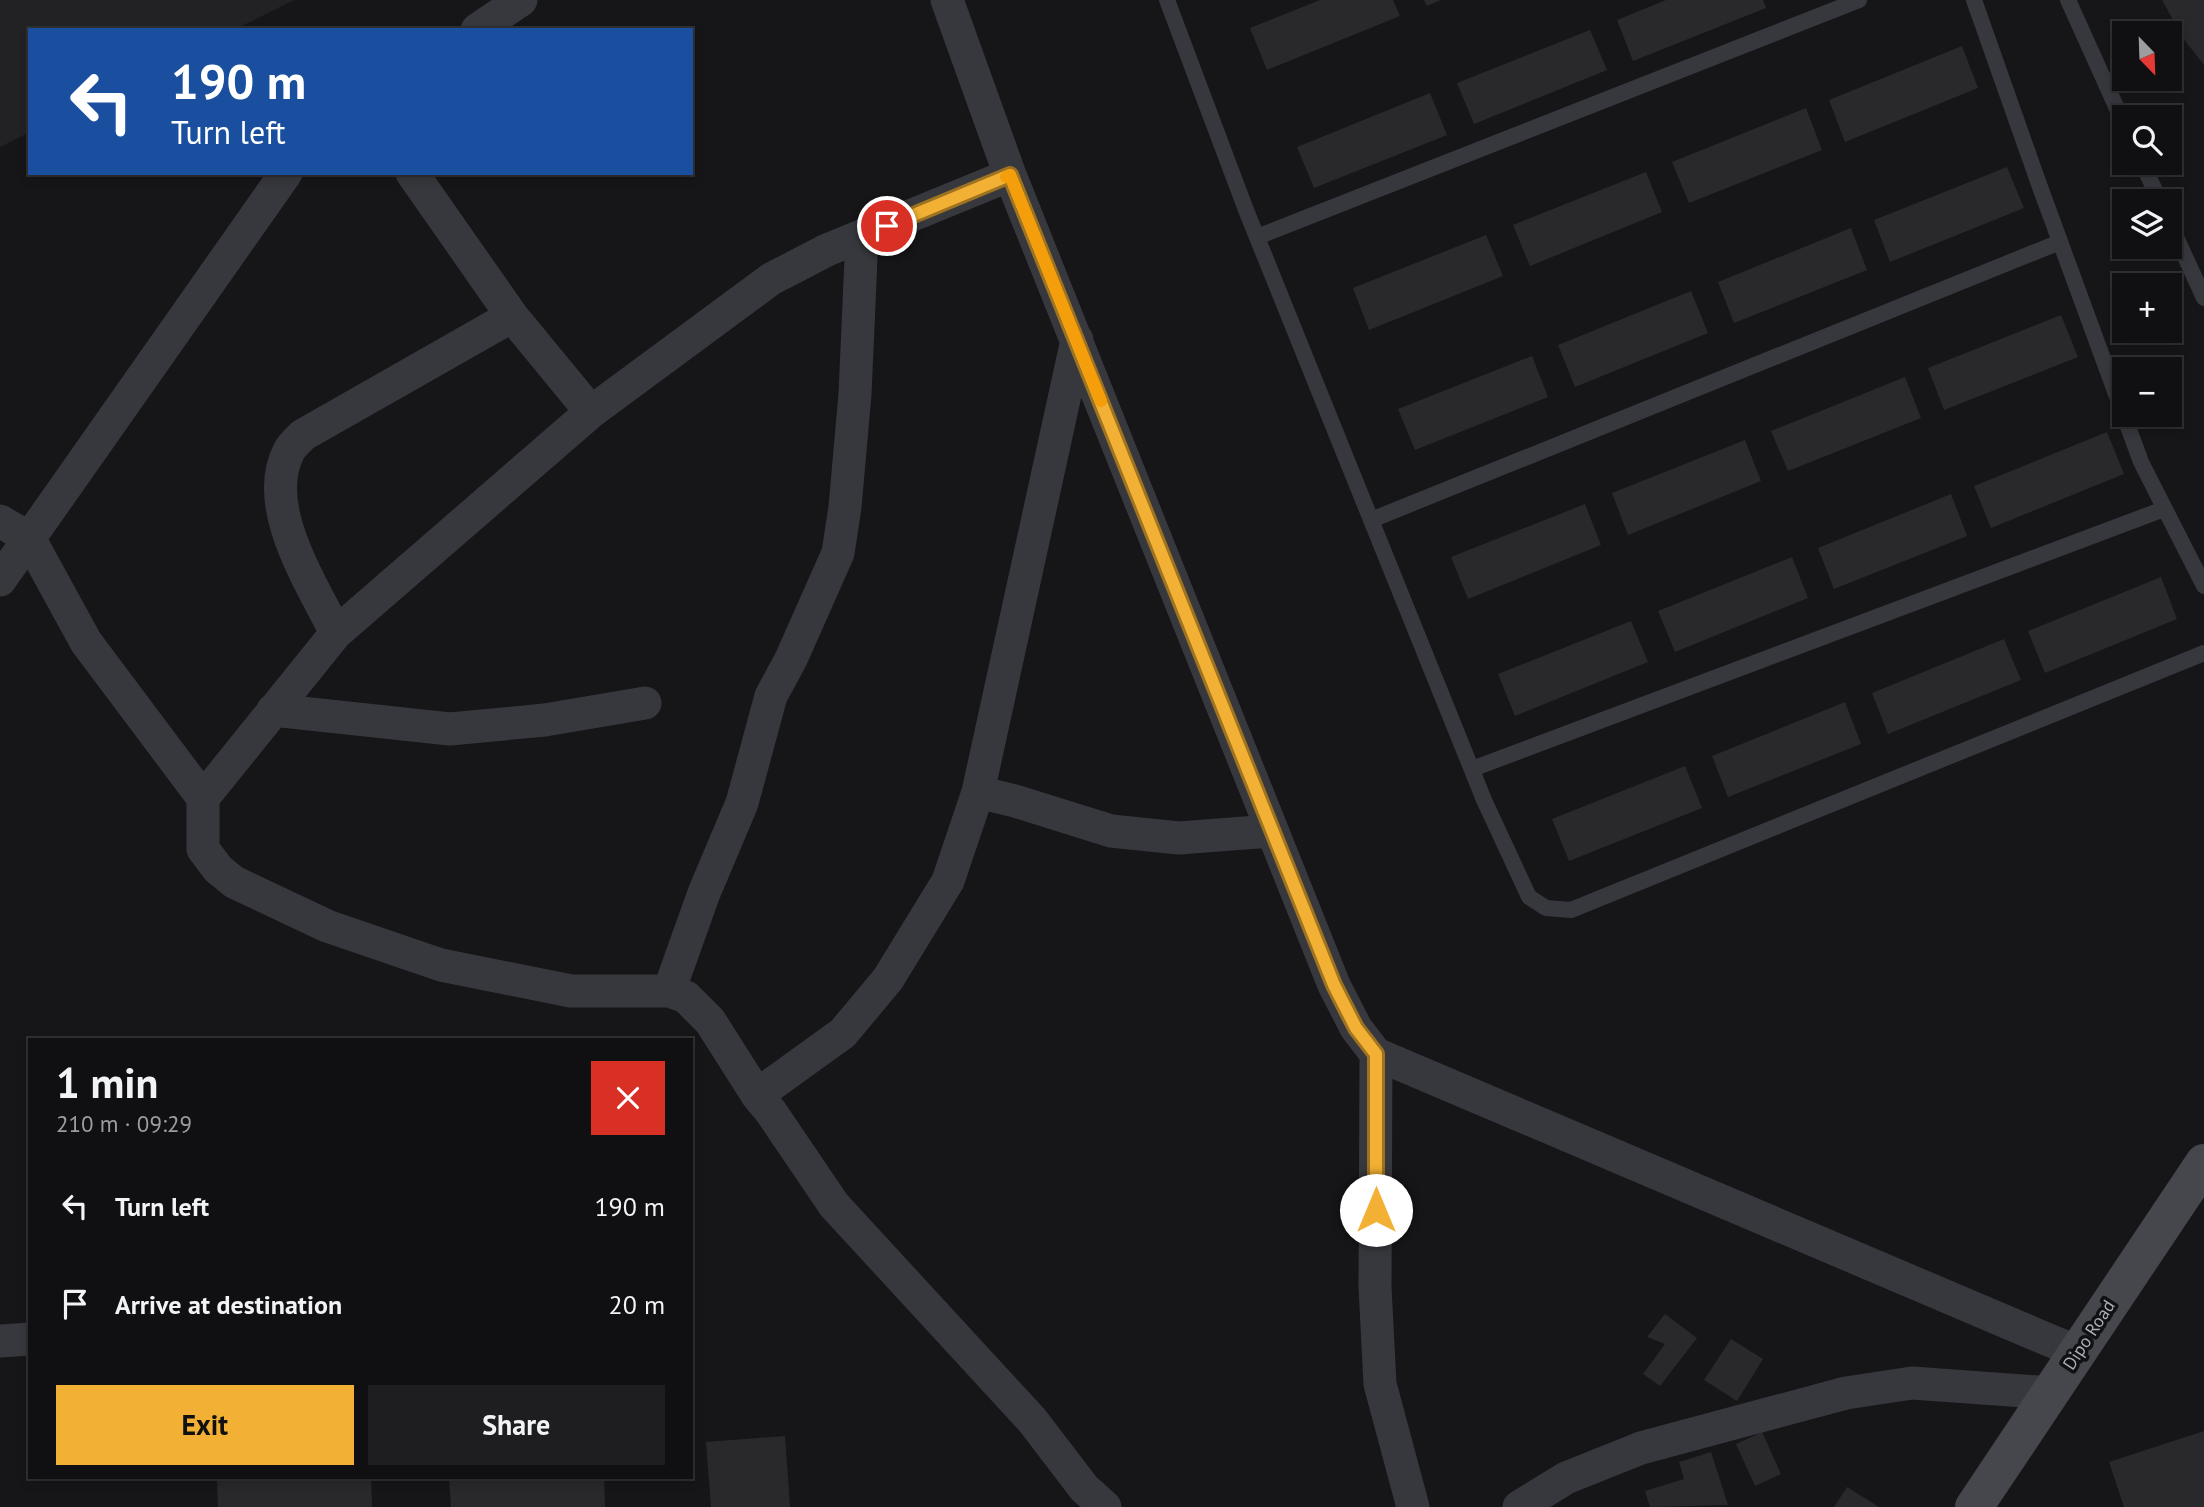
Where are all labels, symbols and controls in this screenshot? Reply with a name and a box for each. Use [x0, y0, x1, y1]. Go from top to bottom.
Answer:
north arrow [2112, 21, 2182, 91]
map controls [2112, 21, 2182, 427]
text: 190 m [171, 49, 306, 113]
icon: left [56, 56, 147, 147]
button: search [2112, 105, 2182, 175]
text: Turn left [171, 111, 286, 153]
button: layers [2112, 189, 2182, 259]
pin [857, 196, 917, 256]
icon: arrive [868, 207, 906, 245]
button: + [2112, 273, 2182, 343]
button: − [2112, 357, 2182, 427]
text: 1 min [56, 1055, 158, 1110]
button: close [591, 1061, 665, 1135]
text: 210 m · 09:29 [56, 1109, 192, 1138]
position arrow [1339, 1173, 1413, 1247]
icon: left [56, 1187, 94, 1225]
text: Turn left [115, 1190, 209, 1223]
text: 190 m [594, 1190, 665, 1223]
icon: arrive [56, 1285, 94, 1323]
text: Arrive at destination [115, 1288, 342, 1321]
text: 20 m [609, 1288, 665, 1321]
street label: Dipo Road [2057, 1295, 2120, 1374]
button: Exit [56, 1385, 354, 1465]
button: Share [368, 1385, 665, 1465]

